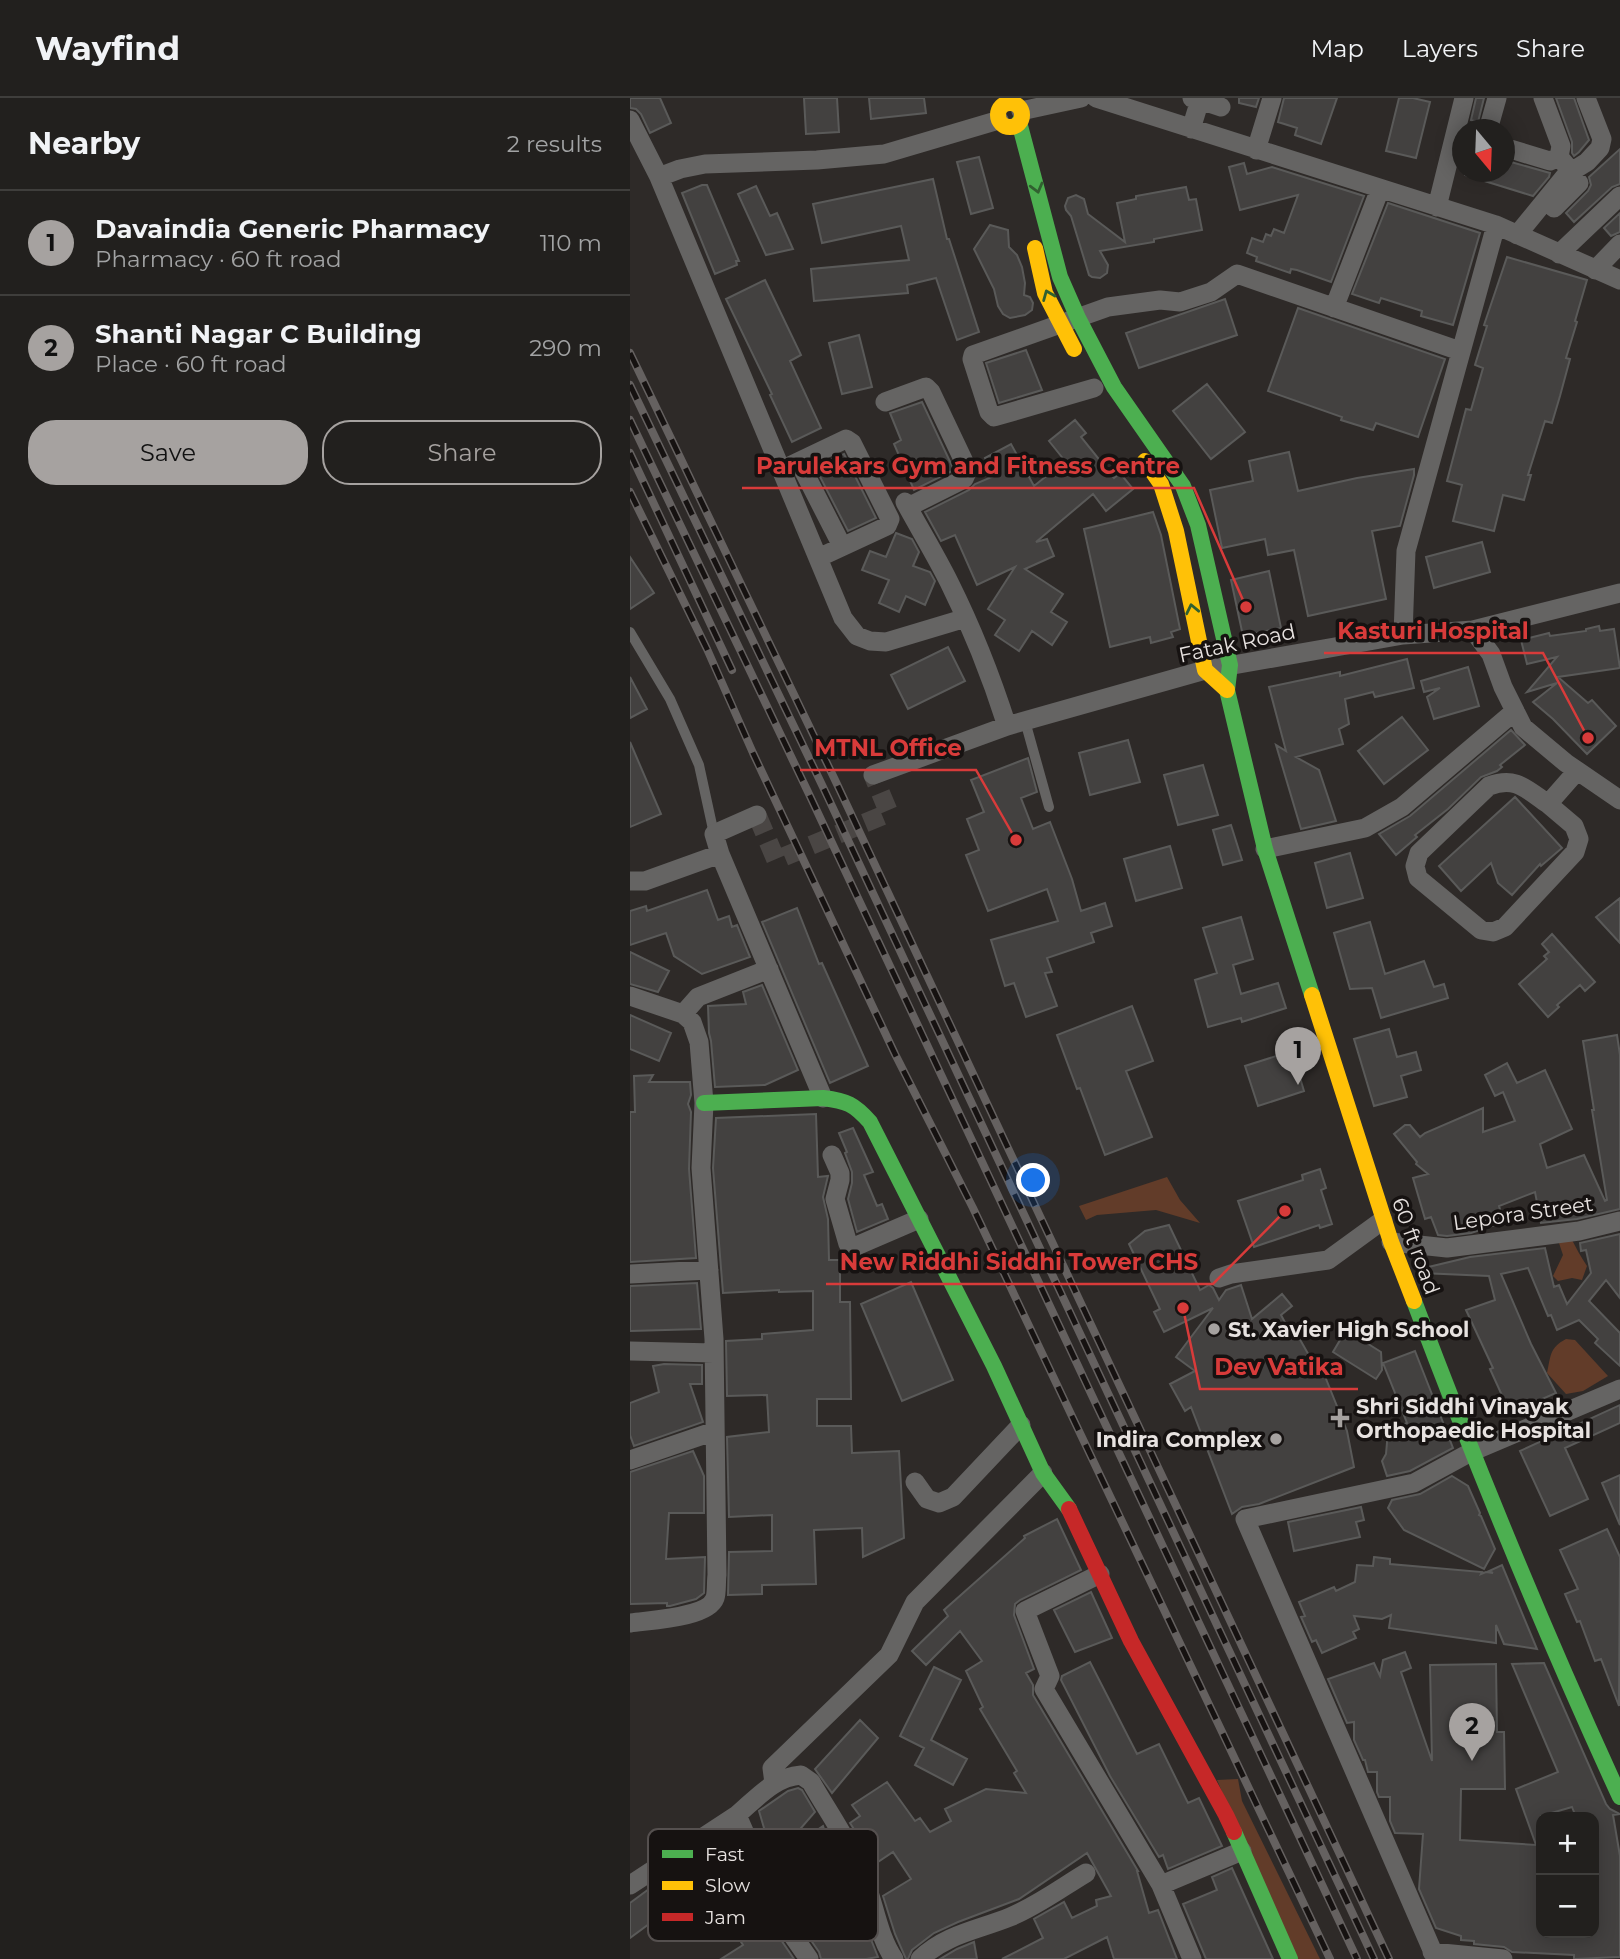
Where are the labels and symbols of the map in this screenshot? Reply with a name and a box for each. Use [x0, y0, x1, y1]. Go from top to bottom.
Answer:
north arrow [1452, 119, 1515, 182]
one-way arrow [1029, 182, 1043, 194]
one-way arrow [1042, 290, 1056, 302]
callout: Parulekars Gym and Fitness Centre [742, 444, 1194, 488]
text: Parulekars Gym and Fitness Centre [756, 452, 1180, 480]
one-way arrow [1185, 603, 1200, 615]
callout: Kasturi Hospital [1324, 609, 1543, 653]
text: Kasturi Hospital [1337, 617, 1529, 645]
street label: Fatak Road [1176, 618, 1298, 668]
callout: MTNL Office [800, 726, 976, 770]
text: MTNL Office [814, 734, 962, 762]
pin: 1 [1275, 1027, 1321, 1085]
your location [1016, 1163, 1050, 1197]
street label: Lepora Street [1451, 1191, 1595, 1235]
street label: 60 ft road [1387, 1194, 1445, 1298]
callout: New Riddhi Siddhi Tower CHS [826, 1240, 1213, 1284]
text: New Riddhi Siddhi Tower CHS [840, 1248, 1199, 1276]
place label: St. Xavier High School [1228, 1317, 1469, 1342]
marker: St. Xavier High School [1206, 1321, 1222, 1337]
callout: Dev Vatika [1200, 1345, 1358, 1389]
text: Dev Vatika [1214, 1353, 1344, 1381]
place label: Shri Siddhi Vinayak Orthopaedic Hospital [1356, 1394, 1591, 1443]
marker: Shri Siddhi Vinayak Orthopaedic Hospital [1330, 1408, 1350, 1428]
place label: Indira Complex [1096, 1427, 1262, 1452]
marker: Indira Complex [1268, 1431, 1284, 1447]
pin: 2 [1449, 1703, 1495, 1761]
legend [648, 1829, 878, 1941]
text: Fast [705, 1843, 745, 1866]
text: Slow [705, 1874, 750, 1897]
text: Jam [704, 1906, 746, 1929]

